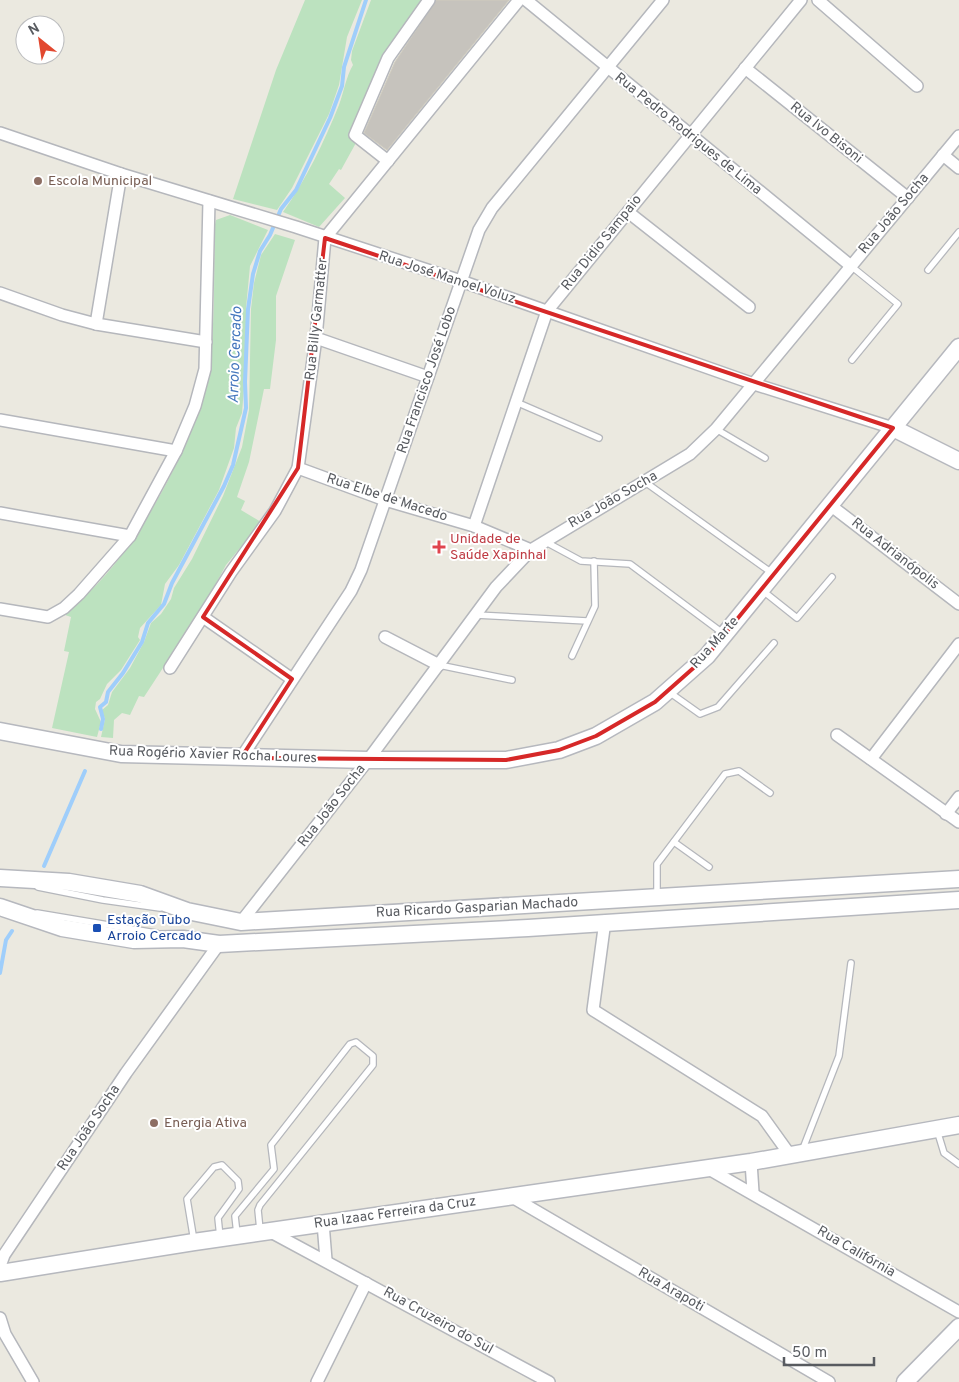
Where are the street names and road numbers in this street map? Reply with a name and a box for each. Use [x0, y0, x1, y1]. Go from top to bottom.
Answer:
street label: Rua Pedro Rodrigues de Lima [611, 69, 765, 199]
street label: Rua Ivo Bisoni [786, 99, 866, 167]
street label: Rua João Socha [855, 170, 933, 258]
street label: Rua Didio Sampaio [558, 192, 646, 294]
street label: Rua José Manoel Voluz [376, 248, 518, 308]
street label: Rua Billy Garmatter [302, 256, 332, 381]
street label: Rua Francisco José Lobo [394, 304, 460, 456]
street label: Rua João Socha [565, 468, 661, 532]
street label: Rua Elbe de Macedo [324, 470, 450, 526]
street label: Rua Adrianópolis [848, 515, 942, 593]
street label: Rua Marte [687, 613, 743, 673]
street label: Rua Rogério Xavier Rocha Loures [109, 743, 317, 767]
street label: Rua João Socha [294, 761, 370, 851]
street label: Rua Ricardo Gasparian Machado [375, 894, 579, 922]
street label: Rua João Socha [54, 1082, 124, 1174]
street label: Rua Izaac Ferreira da Cruz [313, 1193, 477, 1233]
street label: Rua Califórnia [814, 1223, 898, 1281]
street label: Rua Arapoti [635, 1264, 707, 1316]
street label: Rua Cruzeiro do Sul [380, 1284, 496, 1358]

